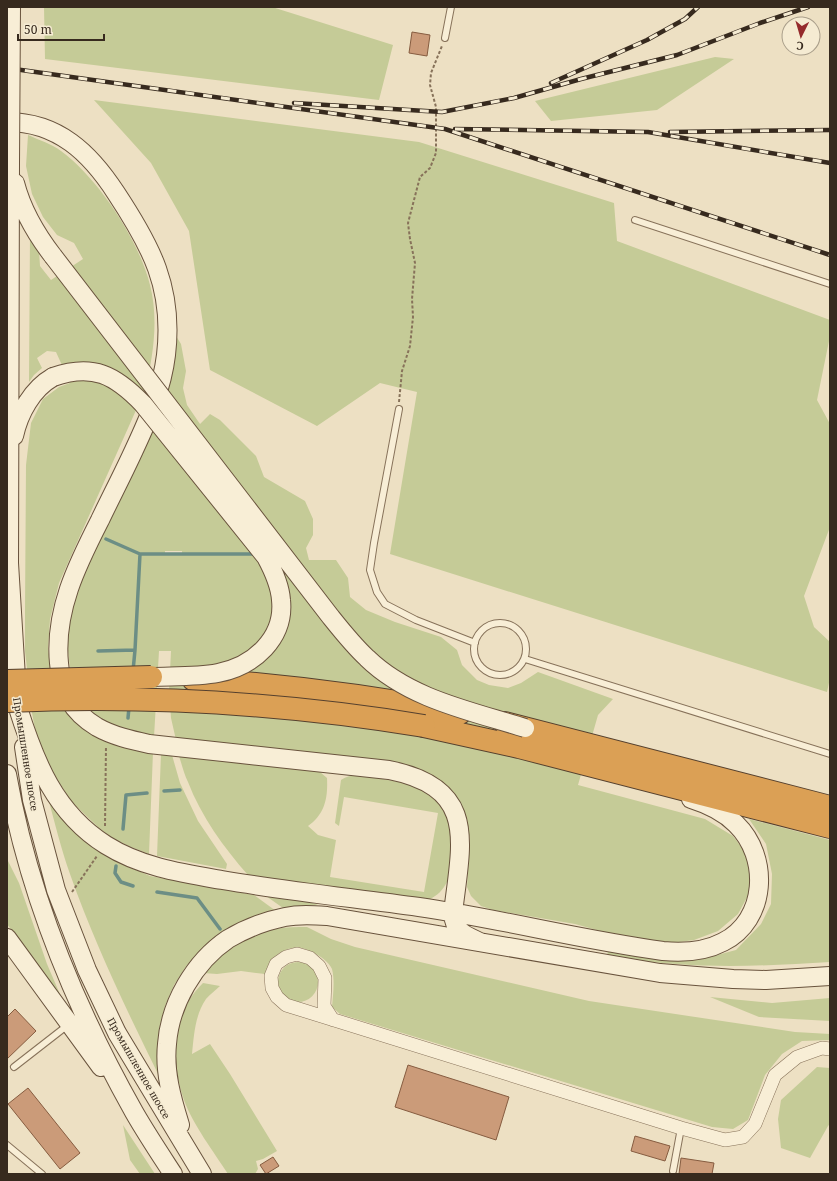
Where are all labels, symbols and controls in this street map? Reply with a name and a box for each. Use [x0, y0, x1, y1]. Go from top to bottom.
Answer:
scale bar [18, 16, 104, 42]
north arrow [781, 16, 821, 56]
text: 50 m [24, 21, 52, 38]
text: С [796, 39, 804, 54]
street label: Промышленное шоссе [10, 696, 42, 812]
street label: Промышленное шоссе [104, 1015, 174, 1121]

